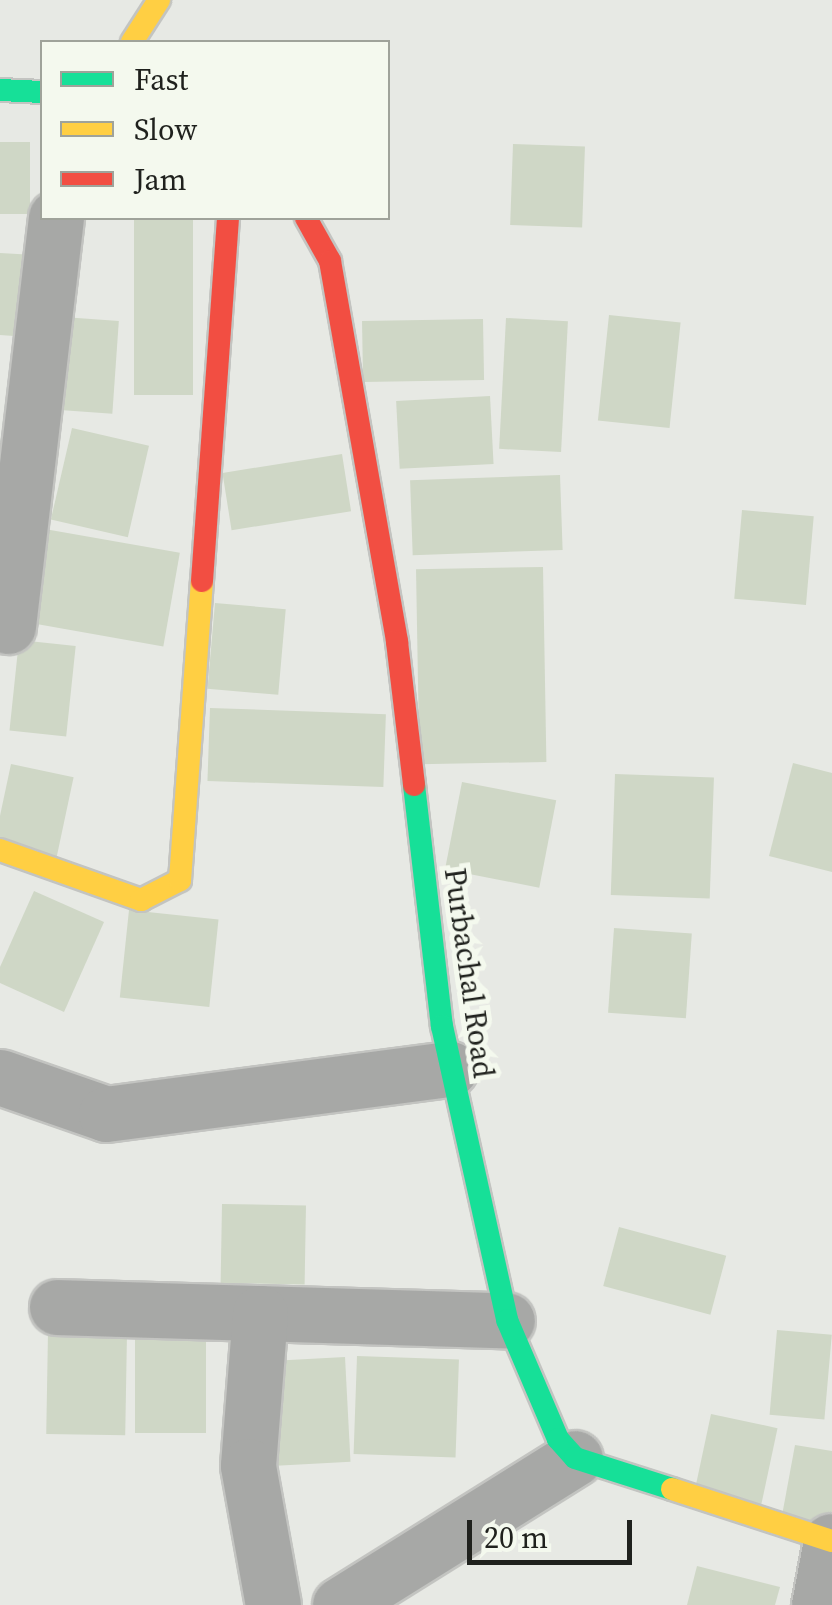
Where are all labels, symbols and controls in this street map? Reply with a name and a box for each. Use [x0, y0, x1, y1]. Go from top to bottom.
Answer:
legend [40, 40, 390, 220]
text: Fast [134, 59, 188, 100]
text: Slow [134, 109, 197, 150]
text: Jam [134, 159, 187, 200]
street label: Purbachal Road [436, 866, 502, 1080]
scale bar [472, 1500, 637, 1562]
text: 20 m [484, 1517, 548, 1558]

